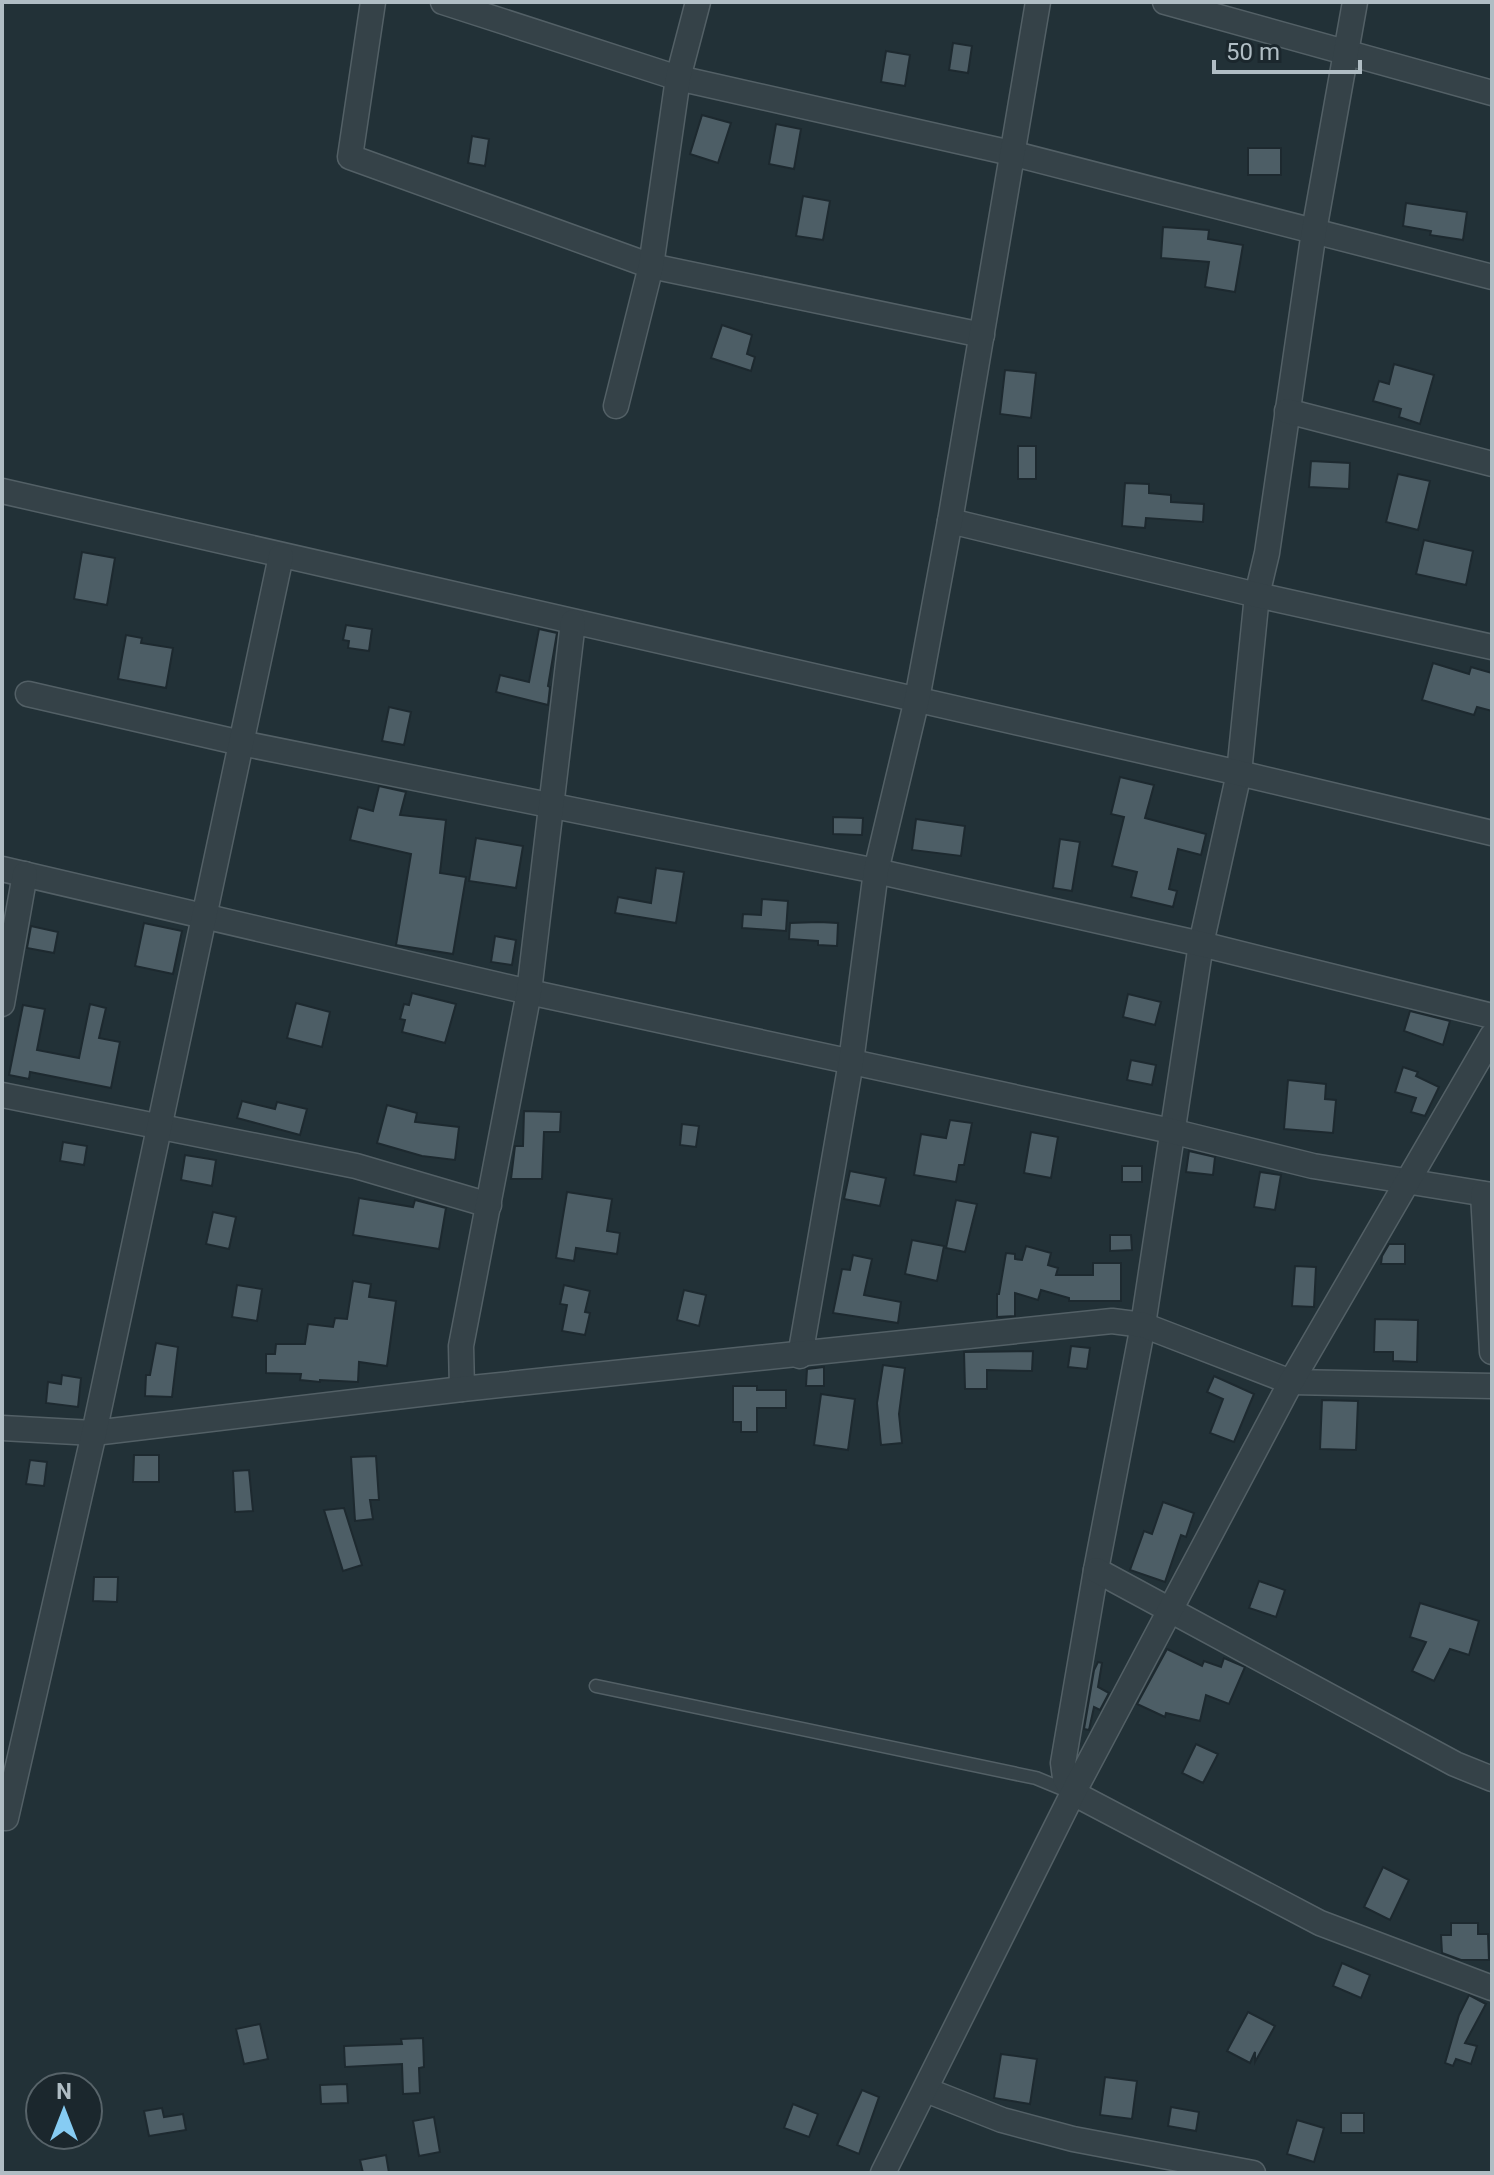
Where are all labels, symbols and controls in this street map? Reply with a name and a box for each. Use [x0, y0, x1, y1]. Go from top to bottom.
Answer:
scale bar [1214, 24, 1360, 74]
text: 50 m [1226, 38, 1280, 66]
north arrow [24, 2071, 104, 2151]
text: N [56, 2079, 72, 2104]

